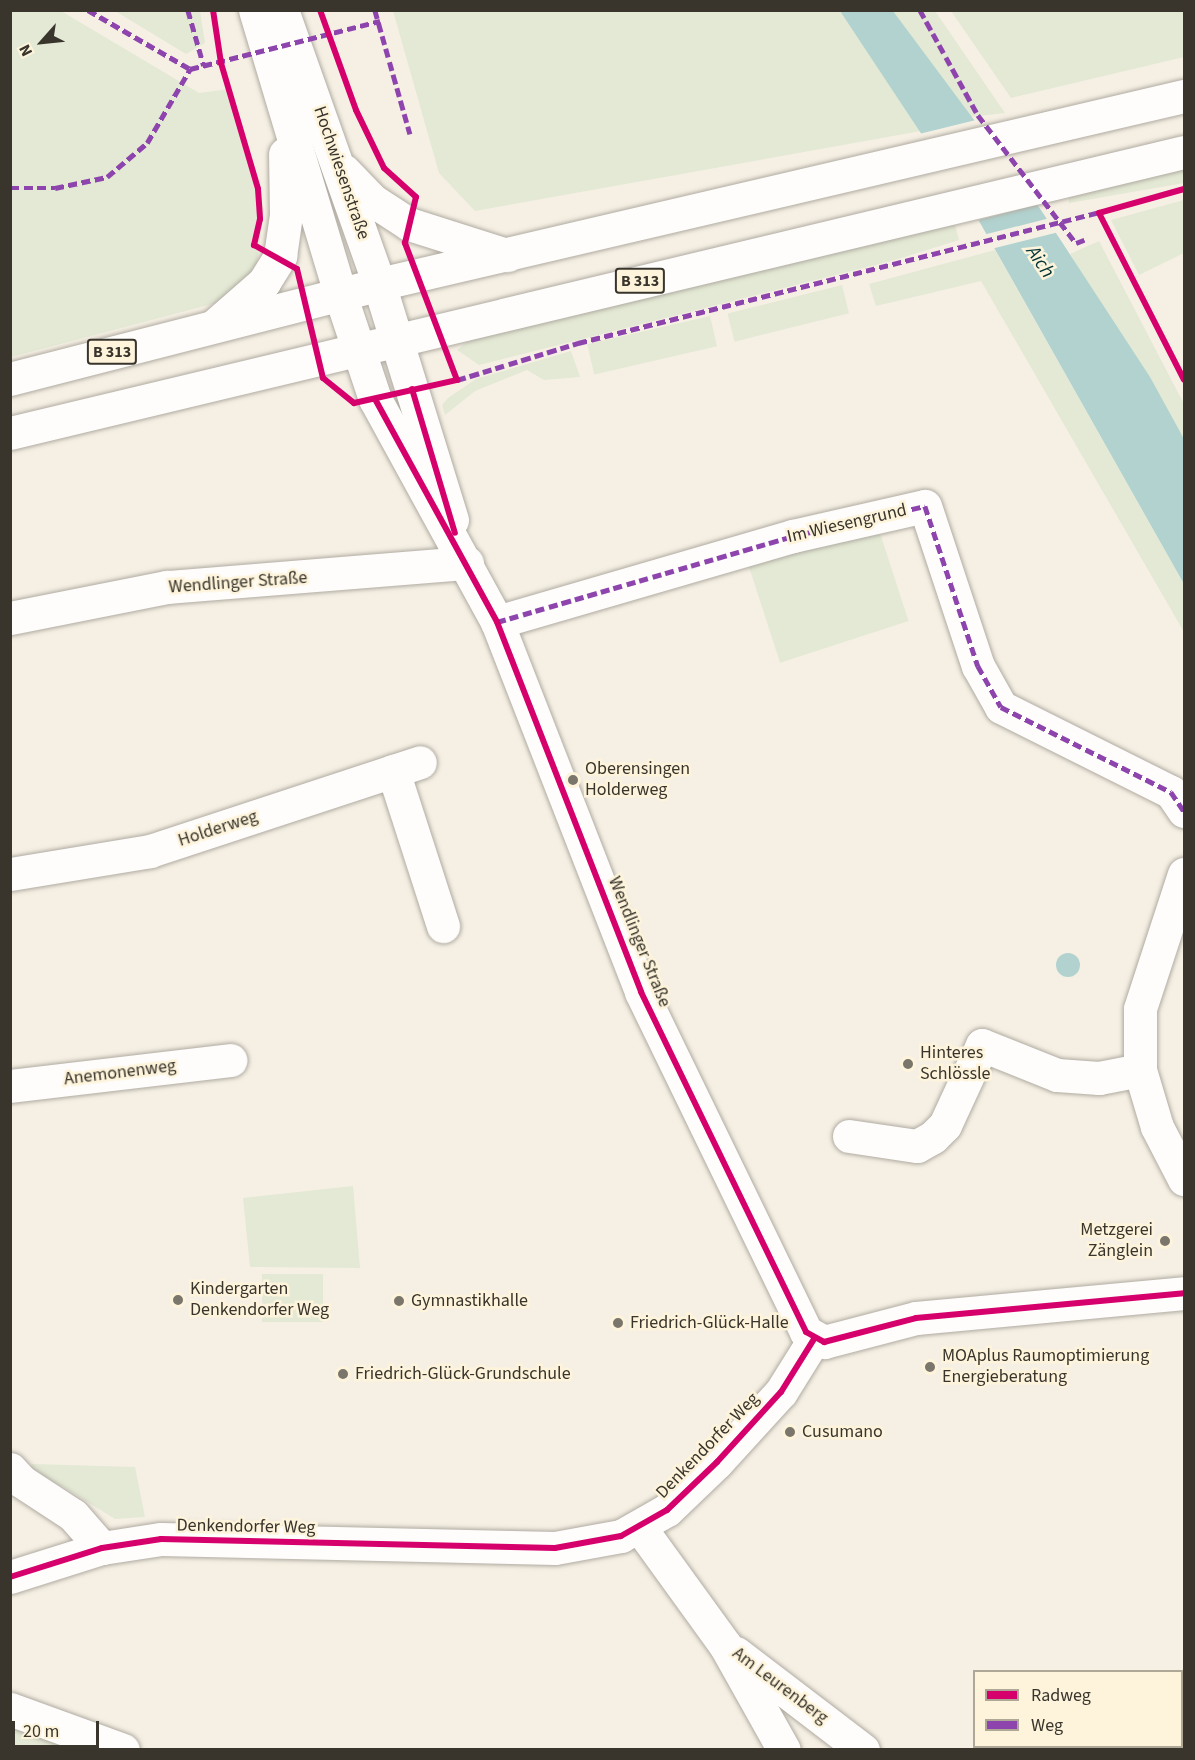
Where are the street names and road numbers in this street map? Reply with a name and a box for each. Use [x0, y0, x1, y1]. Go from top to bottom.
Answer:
street label: Hochwiesenstraße [308, 104, 374, 242]
road number: B 313 [614, 268, 666, 294]
road number: B 313 [86, 339, 138, 365]
street label: Im Wiesengrund [785, 500, 909, 548]
street label: Wendlinger Straße [168, 567, 308, 599]
street label: Holderweg [176, 806, 260, 852]
street label: Wendlinger Straße [603, 874, 675, 1010]
street label: Anemonenweg [63, 1055, 177, 1091]
street label: Denkendorfer Weg [652, 1388, 764, 1504]
street label: Denkendorfer Weg [176, 1515, 316, 1539]
street label: Am Leurenberg [728, 1643, 832, 1729]

